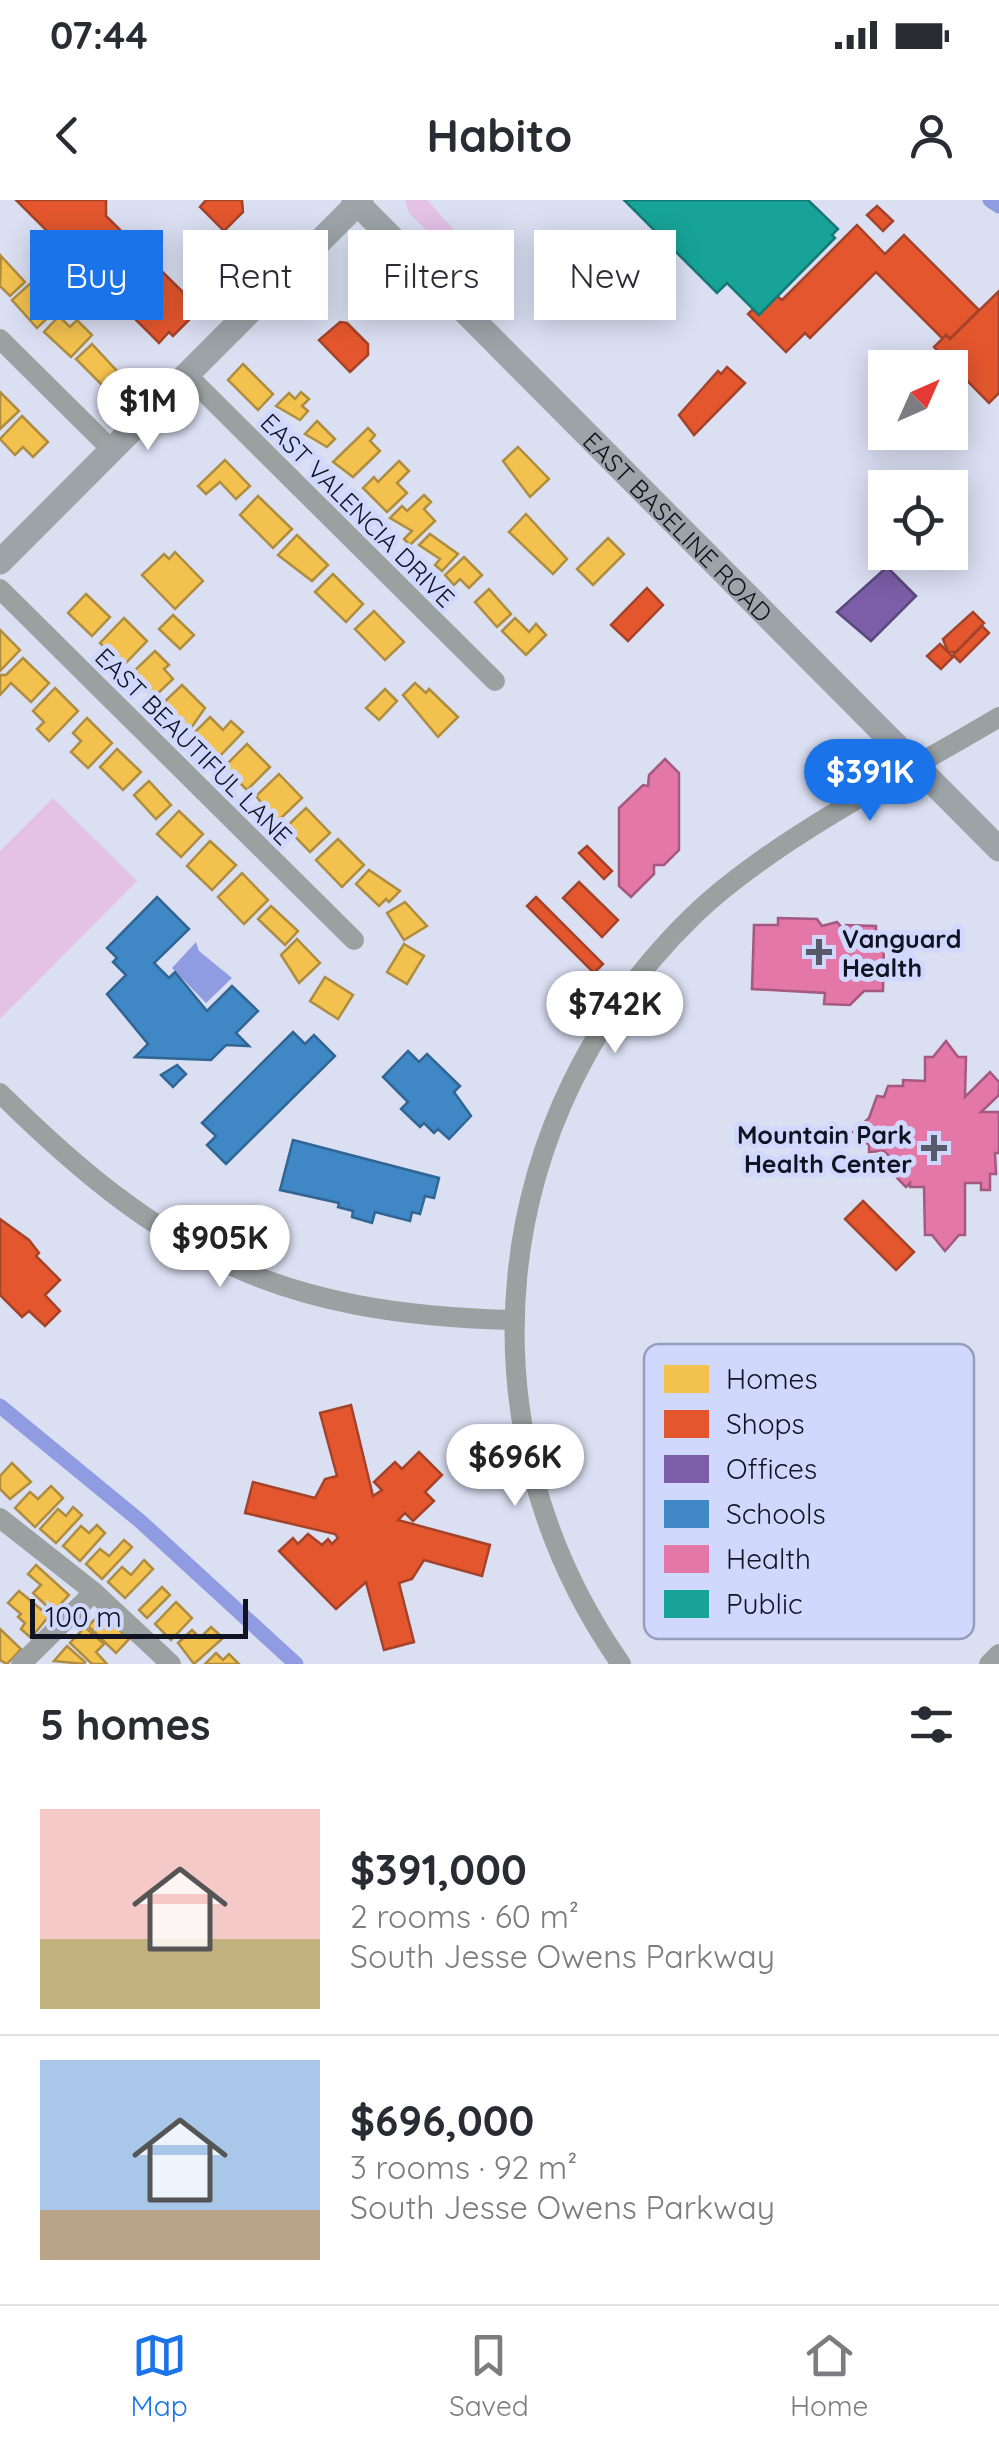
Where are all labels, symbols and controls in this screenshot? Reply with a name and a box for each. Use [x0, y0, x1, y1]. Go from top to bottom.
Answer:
text: 07:44 [50, 11, 148, 59]
text: Habito [427, 107, 572, 163]
icon: back [40, 108, 95, 163]
icon: person [904, 108, 959, 163]
chip: Buy [30, 230, 163, 320]
chip: Rent [183, 230, 328, 320]
chip: Filters [348, 230, 514, 320]
chip: New [534, 230, 676, 320]
north arrow [868, 350, 968, 450]
map controls [868, 350, 968, 570]
pin: $1M [100, 368, 196, 453]
text: $1M [119, 380, 177, 420]
street label: EAST VALENCIA DRIVE [255, 407, 461, 613]
street label: EAST BASELINE ROAD [577, 425, 779, 628]
button: locate [868, 470, 968, 570]
street label: EAST BEAUTIFUL LANE [89, 641, 299, 851]
pin: $391K [800, 739, 940, 824]
text: $391K [826, 751, 914, 791]
place label: Vanguard Health [842, 923, 961, 983]
marker: Vanguard Health [806, 939, 832, 965]
pin: $742K [545, 971, 685, 1056]
text: $742K [568, 983, 662, 1023]
place label: Mountain Park Health Center [737, 1119, 912, 1179]
marker: Mountain Park Health Center [921, 1135, 947, 1161]
pin: $905K [150, 1205, 290, 1290]
text: $905K [172, 1217, 268, 1257]
legend [644, 1344, 974, 1639]
text: Homes [726, 1361, 818, 1396]
text: Shops [726, 1406, 805, 1441]
pin: $696K [445, 1424, 585, 1509]
text: $696K [468, 1436, 562, 1476]
text: Offices [726, 1451, 817, 1486]
text: Schools [726, 1496, 826, 1531]
text: Health [726, 1541, 811, 1576]
text: Public [726, 1586, 802, 1621]
scale bar [30, 1594, 248, 1638]
text: 100 m [45, 1599, 122, 1634]
icon: filters [904, 1697, 959, 1752]
text: 5 homes [40, 1698, 211, 1751]
text: $391,000 [350, 1843, 527, 1896]
icon: home [120, 1849, 240, 1969]
text: 2 rooms · 60 m² [350, 1896, 579, 1936]
text: South Jesse Owens Parkway [350, 1936, 775, 1976]
text: $696,000 [350, 2094, 534, 2147]
icon: home [120, 2100, 240, 2220]
text: 3 rooms · 92 m² [350, 2147, 577, 2187]
text: South Jesse Owens Parkway [350, 2187, 775, 2227]
tab: Map [131, 2328, 188, 2423]
tab: Saved [449, 2328, 529, 2423]
tab: Home [790, 2328, 868, 2423]

